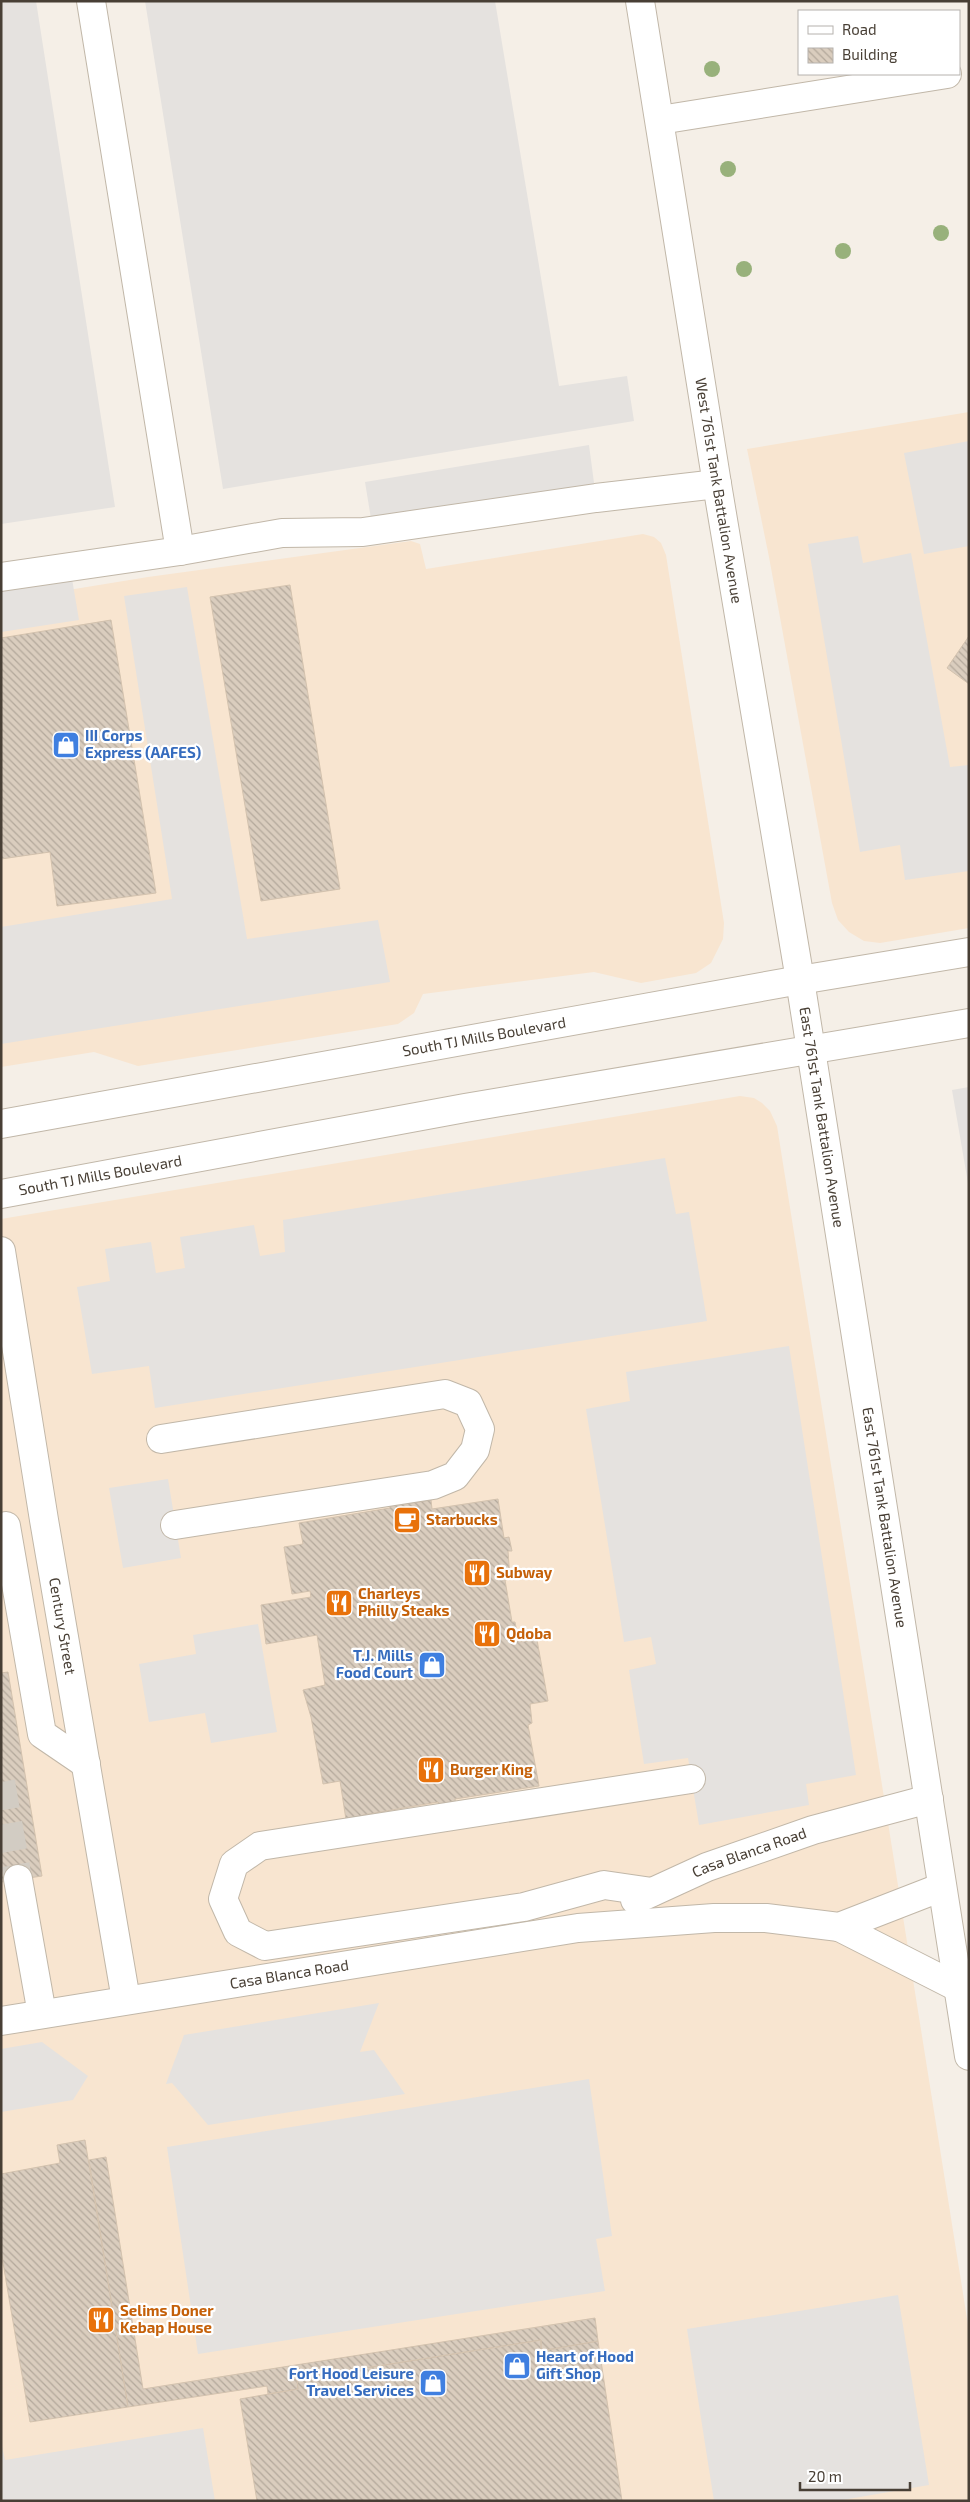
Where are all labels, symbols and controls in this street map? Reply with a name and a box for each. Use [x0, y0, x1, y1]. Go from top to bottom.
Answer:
legend [798, 10, 960, 75]
text: Road [842, 20, 877, 38]
text: Building [842, 45, 898, 63]
street label: West 761st Tank Battalion Avenue [692, 376, 747, 605]
place label: III Corps Express (AAFES) [85, 726, 201, 761]
shop icon: III Corps Express (AAFES) [51, 730, 81, 760]
street label: East 761st Tank Battalion Avenue [796, 1006, 849, 1229]
street label: South TJ Mills Boulevard [401, 1012, 567, 1059]
street label: South TJ Mills Boulevard [17, 1151, 183, 1199]
street label: East 761st Tank Battalion Avenue [859, 1406, 912, 1629]
cafe icon: Starbucks [392, 1505, 422, 1535]
place label: Starbucks [426, 1510, 498, 1528]
restaurant icon: Subway [462, 1558, 492, 1588]
place label: Subway [496, 1563, 553, 1582]
street label: Century Street [46, 1576, 80, 1676]
place label: Charleys Philly Steaks [358, 1584, 450, 1620]
restaurant icon: Charleys Philly Steaks [324, 1588, 354, 1618]
restaurant icon: Qdoba [472, 1619, 502, 1649]
place label: Qdoba [506, 1624, 552, 1643]
place label: T.J. Mills Food Court [336, 1646, 413, 1681]
shop icon: T.J. Mills Food Court [417, 1650, 447, 1680]
restaurant icon: Burger King [416, 1755, 446, 1785]
place label: Burger King [450, 1760, 533, 1778]
street label: Casa Blanca Road [689, 1823, 809, 1881]
street label: Casa Blanca Road [228, 1955, 350, 1992]
place label: Selims Doner Kebap House [120, 2301, 214, 2336]
restaurant icon: Selims Doner Kebap House [86, 2305, 116, 2335]
place label: Heart of Hood Gift Shop [536, 2347, 634, 2382]
shop icon: Heart of Hood Gift Shop [502, 2351, 532, 2381]
place label: Fort Hood Leisure Travel Services [289, 2364, 414, 2399]
shop icon: Fort Hood Leisure Travel Services [418, 2368, 448, 2398]
scale bar [800, 2460, 910, 2492]
text: 20 m [808, 2467, 842, 2485]

